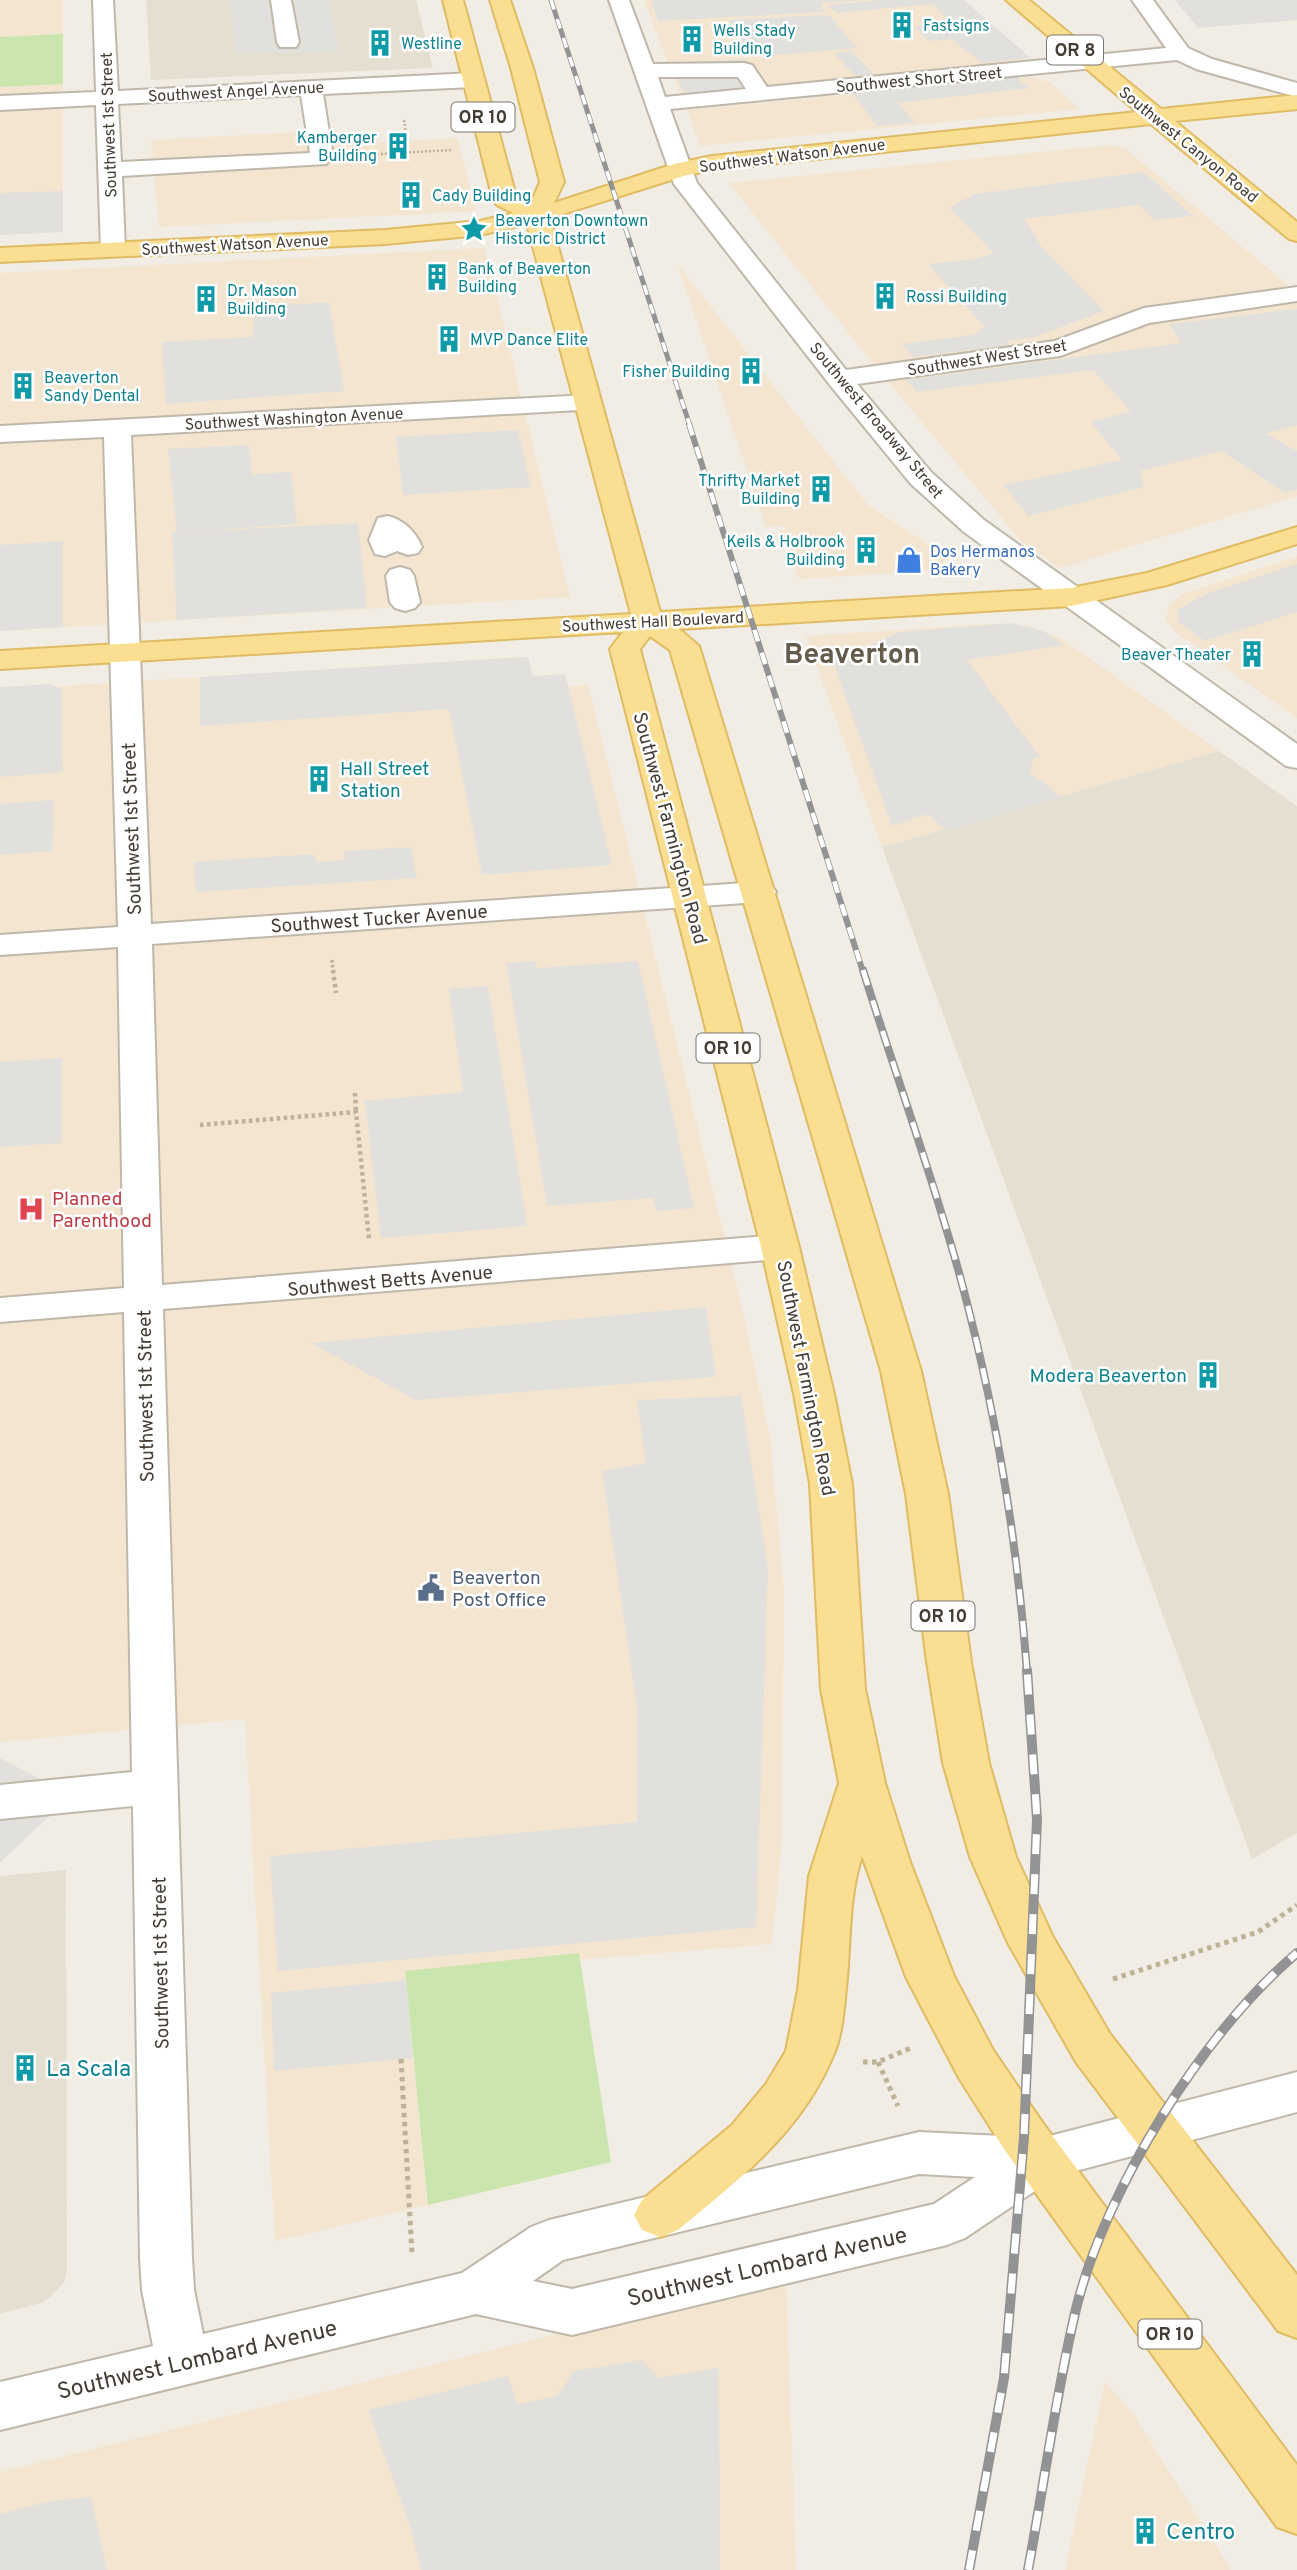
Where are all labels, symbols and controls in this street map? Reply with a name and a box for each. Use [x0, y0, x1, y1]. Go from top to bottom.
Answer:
building icon: Fastsigns [887, 10, 917, 40]
place label: Fastsigns [923, 17, 990, 37]
place label: Wells Stady Building [713, 22, 796, 60]
building icon: Wells Stady Building [677, 24, 707, 54]
building icon: Westline [365, 28, 395, 58]
place label: Westline [401, 35, 462, 55]
road number: OR 8 [1047, 36, 1103, 64]
street label: Southwest 1st Street [97, 52, 123, 198]
street label: Southwest Short Street [835, 64, 1003, 98]
street label: Southwest Angel Avenue [147, 78, 325, 108]
street label: Southwest Canyon Road [1114, 83, 1262, 208]
road number: OR 10 [452, 103, 514, 132]
place label: Kamberger Building [297, 129, 377, 167]
building icon: Kamberger Building [383, 131, 413, 161]
street label: Southwest Watson Avenue [698, 136, 886, 178]
building icon: Cady Building [396, 180, 426, 210]
place label: Cady Building [432, 187, 531, 207]
place label: Beaverton Downtown Historic District [495, 212, 648, 250]
place icon: Beaverton Downtown Historic District [459, 214, 489, 244]
street label: Southwest Watson Avenue [141, 231, 329, 261]
place label: Bank of Beaverton Building [458, 260, 591, 298]
building icon: Bank of Beaverton Building [422, 262, 452, 292]
building icon: Rossi Building [870, 281, 900, 311]
place label: Dr. Mason Building [227, 282, 297, 320]
building icon: Dr. Mason Building [191, 284, 221, 314]
place label: Rossi Building [906, 288, 1007, 308]
building icon: MVP Dance Elite [434, 324, 464, 354]
place label: MVP Dance Elite [470, 331, 588, 351]
street label: Southwest West Street [906, 336, 1068, 381]
street label: Southwest Broadway Street [804, 339, 947, 503]
building icon: Fisher Building [736, 356, 766, 386]
place label: Fisher Building [622, 363, 730, 383]
place label: Beaverton Sandy Dental [44, 369, 139, 407]
building icon: Beaverton Sandy Dental [8, 371, 38, 401]
street label: Southwest Washington Avenue [184, 404, 404, 436]
place label: Thrifty Market Building [698, 472, 800, 510]
building icon: Thrifty Market Building [806, 474, 836, 504]
place label: Keils & Holbrook Building [726, 533, 845, 571]
building icon: Keils & Holbrook Building [851, 535, 881, 565]
place label: Dos Hermanos Bakery [930, 543, 1035, 581]
shop icon: Dos Hermanos Bakery [894, 545, 924, 575]
street label: Southwest Hall Boulevard [562, 608, 745, 638]
district label: Beaverton [784, 638, 920, 674]
building icon: Beaver Theater [1237, 639, 1267, 669]
place label: Beaver Theater [1121, 646, 1231, 666]
street label: Southwest Farmington Road [626, 710, 712, 947]
street label: Southwest 1st Street [118, 742, 148, 916]
place label: Hall Street Station [340, 758, 429, 804]
building icon: Hall Street Station [304, 764, 334, 794]
street label: Southwest Tucker Avenue [270, 900, 489, 940]
road number: OR 10 [696, 1034, 760, 1063]
place label: Planned Parenthood [52, 1188, 152, 1234]
hospital icon: Planned Parenthood [16, 1194, 46, 1224]
street label: Southwest Farmington Road [770, 1259, 840, 1498]
street label: Southwest Betts Avenue [286, 1261, 494, 1303]
street label: Southwest 1st Street [133, 1309, 161, 1483]
building icon: Modera Beaverton [1193, 1360, 1223, 1390]
place label: Modera Beaverton [1030, 1365, 1187, 1389]
place label: Beaverton Post Office [452, 1567, 546, 1613]
public building icon: Beaverton Post Office [416, 1573, 446, 1603]
road number: OR 10 [912, 1602, 974, 1630]
street label: Southwest 1st Street [148, 1876, 176, 2050]
building icon: La Scala [10, 2053, 40, 2083]
place label: La Scala [46, 2056, 131, 2085]
street label: Southwest Lombard Avenue [625, 2222, 910, 2315]
street label: Southwest Lombard Avenue [55, 2315, 340, 2408]
road number: OR 10 [1138, 2320, 1202, 2348]
building icon: Centro [1130, 2516, 1160, 2546]
place label: Centro [1166, 2519, 1235, 2548]

